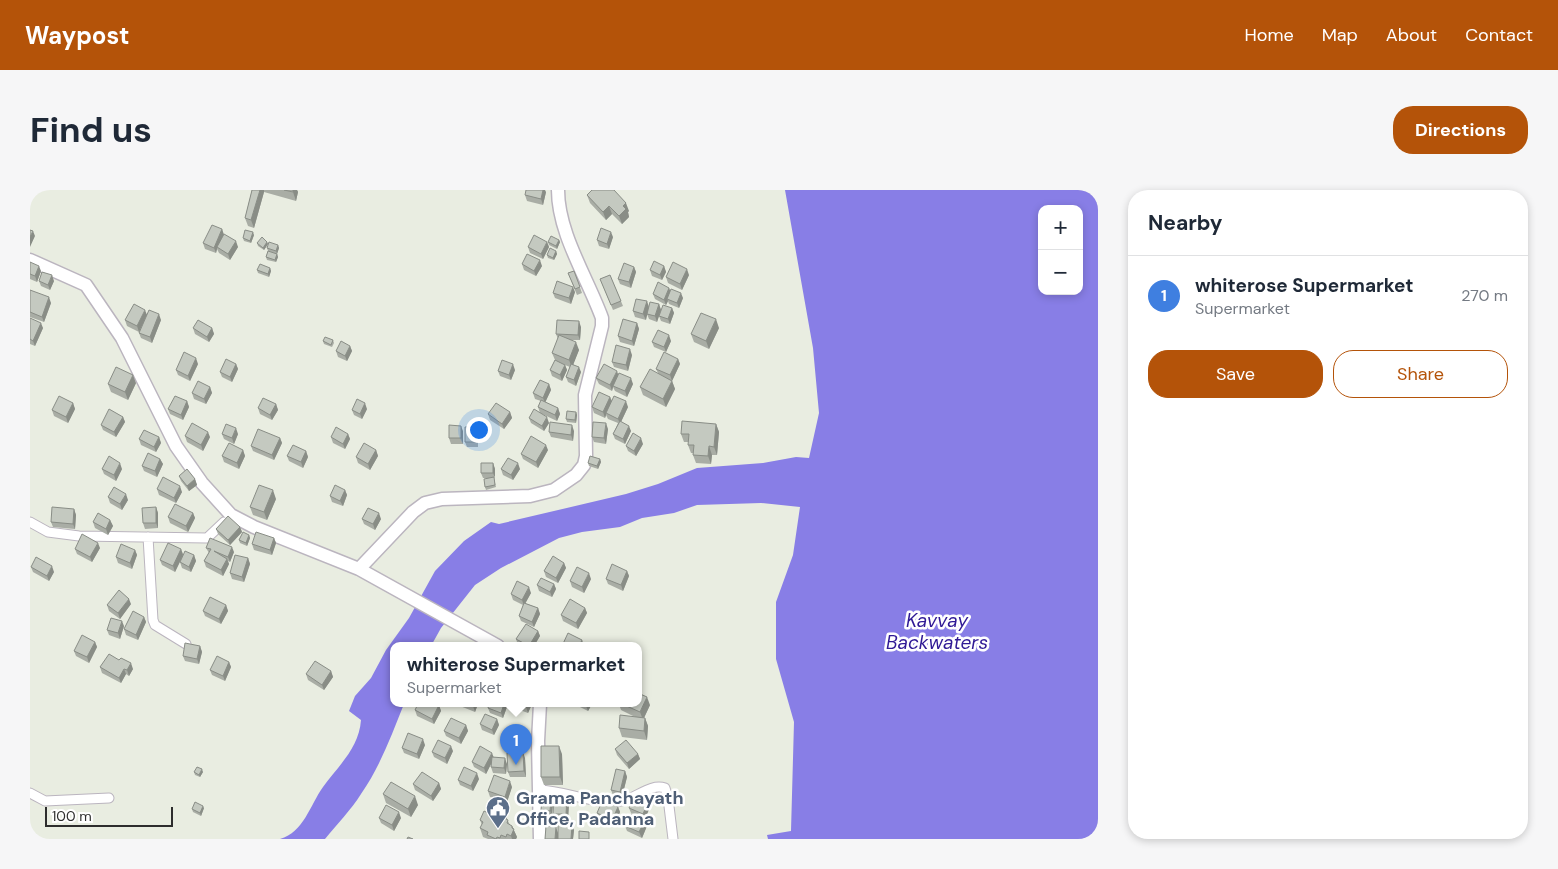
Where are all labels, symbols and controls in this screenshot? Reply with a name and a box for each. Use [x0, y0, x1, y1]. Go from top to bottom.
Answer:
text: Waypost [25, 20, 129, 51]
text: Home [1244, 23, 1294, 47]
text: Map [1322, 23, 1358, 47]
text: About [1386, 23, 1437, 47]
text: Contact [1465, 23, 1533, 47]
button: Directions [1393, 106, 1528, 154]
text: Find us [30, 107, 152, 153]
map controls [1038, 205, 1083, 295]
button: + [1038, 205, 1083, 250]
text: Nearby [1148, 209, 1222, 237]
button: − [1038, 250, 1083, 295]
text: whiterose Supermarket [1195, 273, 1414, 298]
text: 1 [1161, 285, 1167, 306]
text: 270 m [1461, 285, 1508, 306]
text: Supermarket [1195, 298, 1290, 319]
button: Save [1148, 350, 1323, 398]
button: Share [1333, 350, 1508, 398]
your location [466, 417, 492, 443]
water label: Kavvay Backwaters [886, 608, 988, 655]
popup [390, 642, 642, 707]
text: whiterose Supermarket [407, 652, 625, 677]
text: Supermarket [407, 677, 502, 698]
pin: 1 [500, 724, 532, 765]
place label: Grama Panchayath Office, Padanna [516, 786, 684, 831]
public building icon: Grama Panchayath Office, Padanna [485, 795, 511, 829]
scale bar [45, 804, 172, 827]
text: 100 m [52, 807, 92, 825]

